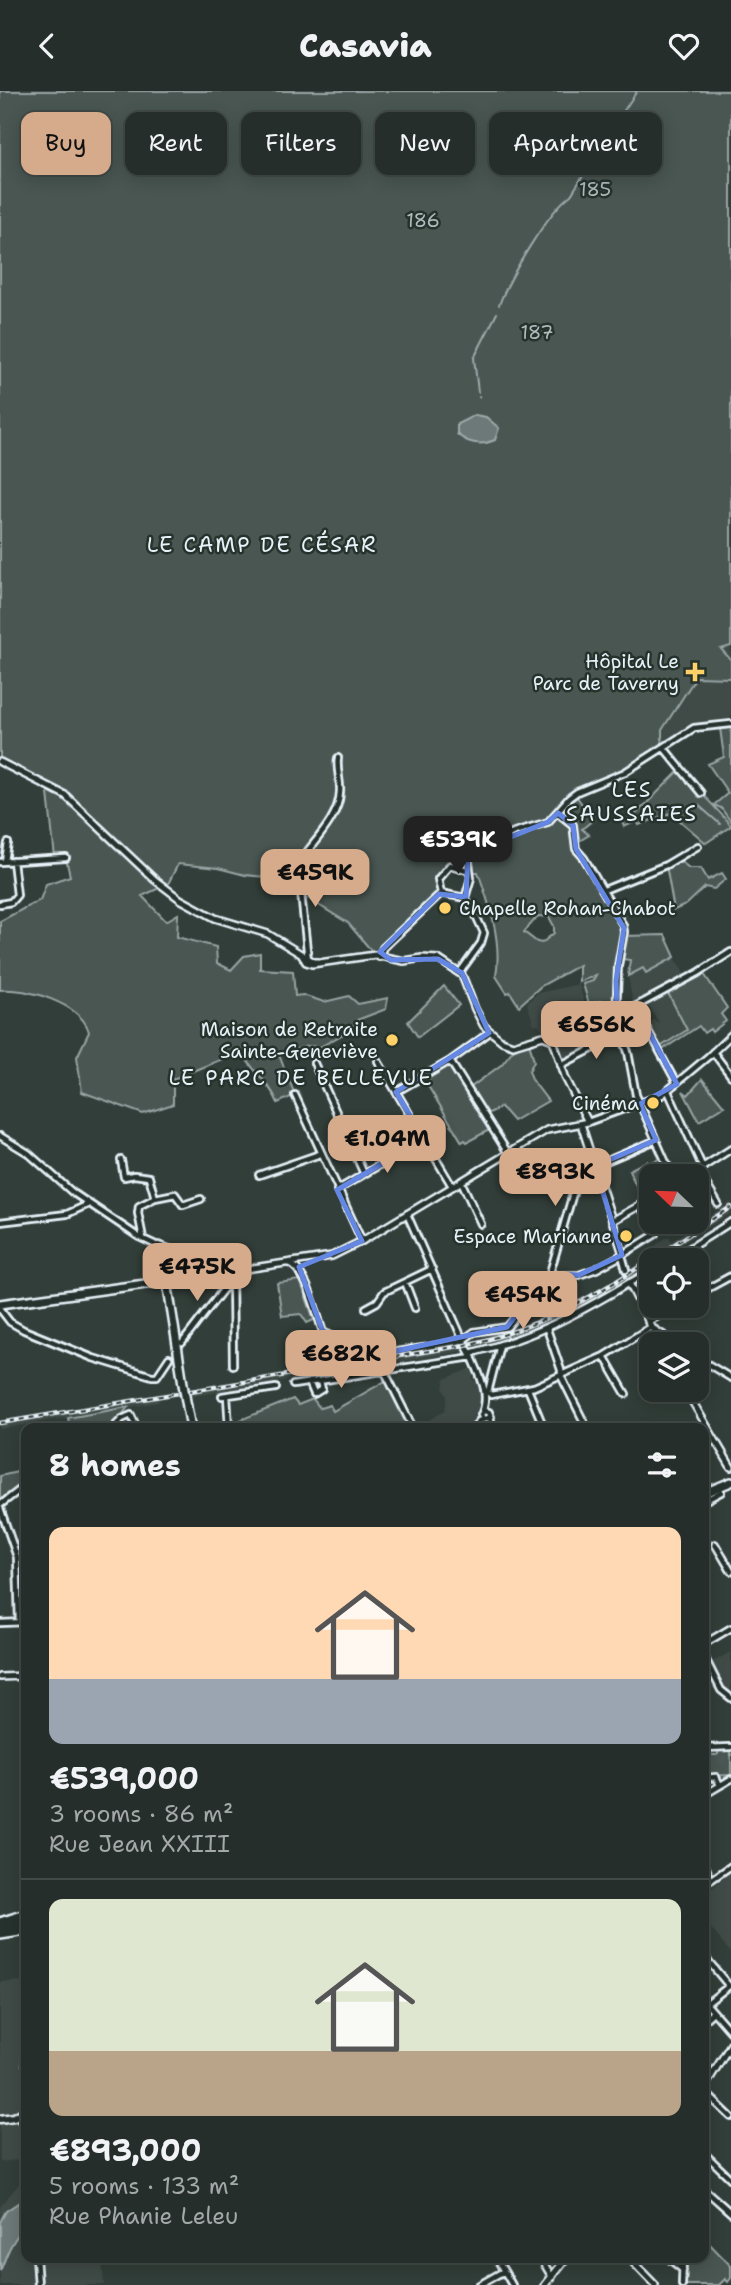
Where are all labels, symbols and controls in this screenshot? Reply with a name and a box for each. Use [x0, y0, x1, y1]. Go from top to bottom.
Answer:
text: Casavia [299, 24, 432, 67]
icon: back [28, 27, 66, 65]
icon: heart [665, 27, 703, 65]
chip: Buy [21, 112, 111, 175]
chip: Rent [125, 112, 227, 175]
chip: Filters [241, 112, 361, 175]
chip: New [375, 112, 475, 175]
chip: Apartment [489, 112, 662, 175]
park label: 185 [579, 177, 611, 202]
park label: 186 [406, 208, 440, 233]
park label: 187 [520, 320, 554, 345]
district label: LE CAMP DE CÉSAR [147, 530, 377, 559]
place label: Hôpital Le Parc de Taverny [533, 649, 679, 696]
marker: Hôpital Le Parc de Taverny [685, 662, 705, 682]
district label: LES SAUSSAIES [566, 776, 698, 828]
pin: €539K [409, 817, 507, 876]
text: €539K [419, 824, 497, 854]
pin: €459K [266, 849, 364, 909]
text: €459K [276, 857, 354, 887]
place label: Chapelle Rohan-Chabot [459, 896, 676, 921]
marker: Chapelle Rohan-Chabot [437, 900, 453, 916]
pin: €656K [547, 1002, 645, 1061]
text: €656K [557, 1009, 635, 1039]
place label: Maison de Retraite Sainte-Geneviève [201, 1017, 378, 1064]
marker: Maison de Retraite Sainte-Geneviève [384, 1032, 400, 1048]
district label: LE PARC DE BELLEVUE [168, 1064, 434, 1092]
place label: Cinéma [572, 1091, 639, 1116]
marker: Cinéma [645, 1095, 661, 1111]
pin: €1.04M [330, 1115, 444, 1175]
text: €1.04M [344, 1123, 430, 1153]
pin: €893K [506, 1149, 604, 1208]
text: €893K [515, 1156, 595, 1186]
north arrow [639, 1164, 709, 1234]
map controls [639, 1164, 709, 1402]
place label: Espace Marianne [454, 1224, 612, 1249]
marker: Espace Marianne [618, 1228, 634, 1244]
pin: €475K [148, 1243, 246, 1303]
button: locate [639, 1248, 709, 1318]
text: €475K [159, 1251, 235, 1281]
pin: €454K [474, 1271, 572, 1331]
text: €454K [484, 1279, 562, 1309]
pin: €682K [292, 1331, 390, 1390]
button: layers [639, 1332, 709, 1402]
text: €682K [301, 1338, 381, 1368]
text: 8 homes [49, 1445, 181, 1486]
icon: filters [643, 1446, 681, 1484]
icon: home [302, 1572, 428, 1698]
text: €539,000 [49, 1758, 199, 1799]
text: 3 rooms · 86 m² [49, 1799, 234, 1829]
text: Rue Jean XXIII [49, 1829, 230, 1859]
icon: home [302, 1944, 428, 2070]
text: €893,000 [49, 2130, 202, 2171]
text: 5 rooms · 133 m² [49, 2171, 239, 2201]
text: Rue Phanie Leleu [49, 2201, 238, 2231]

